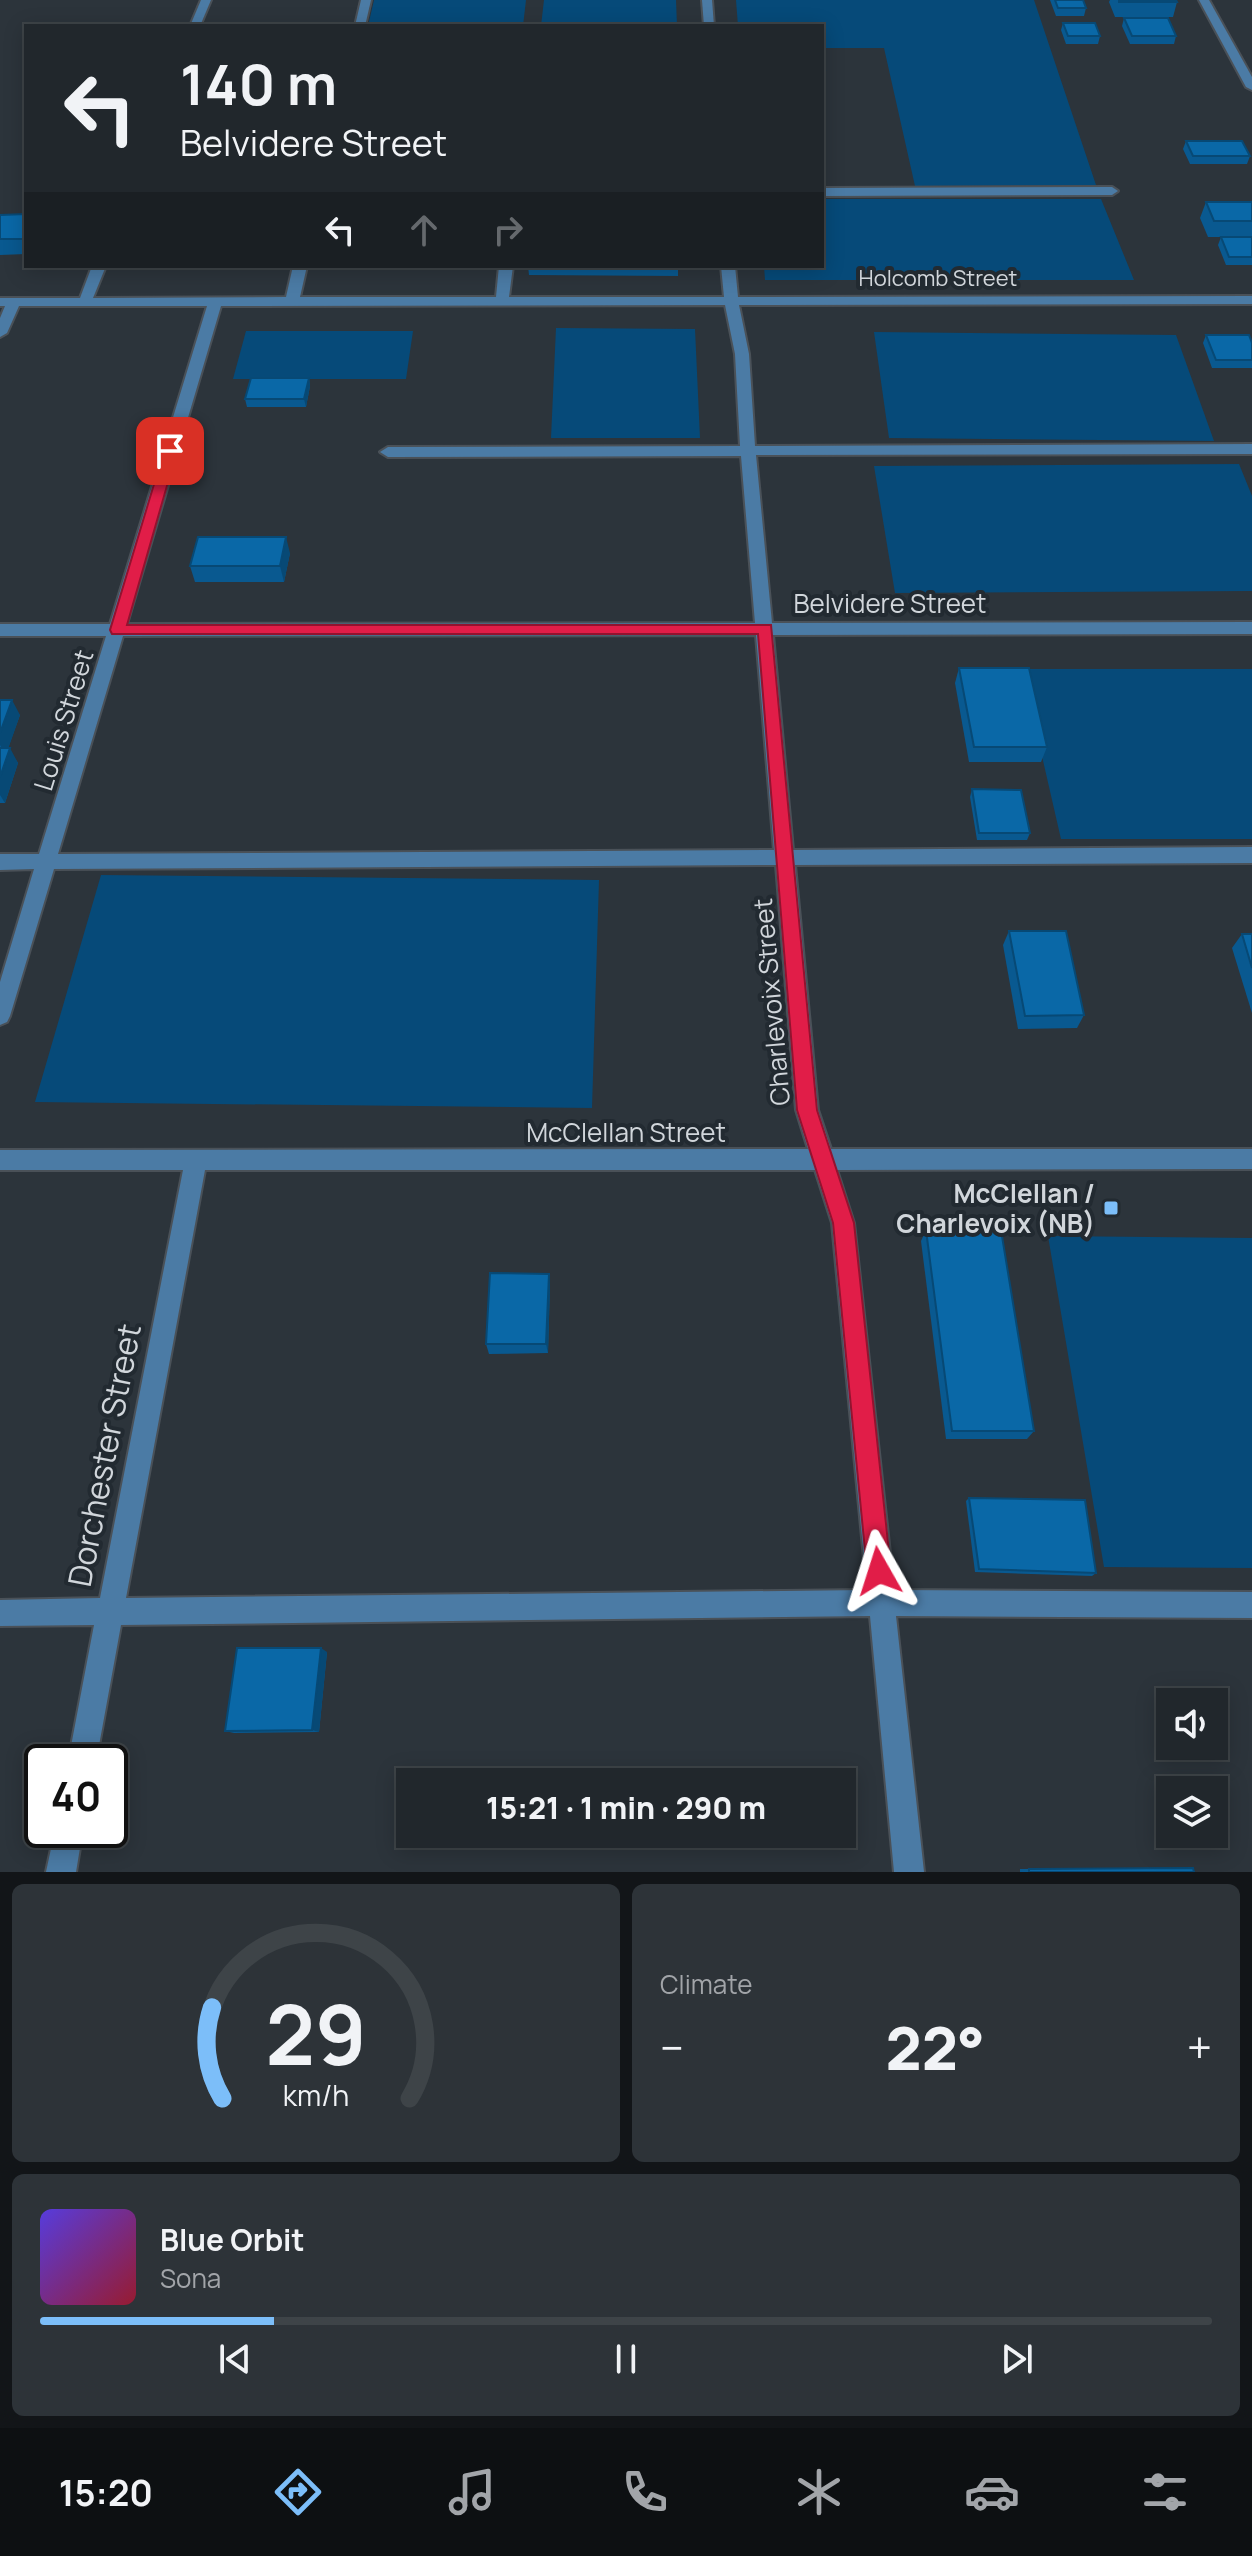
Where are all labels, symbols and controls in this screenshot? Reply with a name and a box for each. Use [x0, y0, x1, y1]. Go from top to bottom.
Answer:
text: 140 m [180, 45, 337, 122]
icon: left [48, 56, 152, 160]
text: Belvidere Street [180, 118, 447, 167]
icon: left [318, 208, 362, 252]
icon: ahead [402, 208, 446, 252]
icon: right [486, 208, 530, 252]
street label: Holcomb Street [859, 263, 1018, 293]
pin [136, 417, 204, 485]
icon: arrive [148, 429, 192, 473]
street label: Belvidere Street [794, 585, 986, 621]
street label: Louis Street [25, 645, 101, 795]
street label: Charlevoix Street [744, 897, 798, 1107]
street label: McClellan Street [526, 1114, 726, 1150]
place label: McClellan / Charlevoix (NB) [896, 1175, 1095, 1241]
marker: McClellan / Charlevoix (NB) [1102, 1199, 1120, 1217]
street label: Dorchester Street [57, 1320, 151, 1590]
position arrow [837, 1529, 921, 1613]
map controls [1156, 1688, 1228, 1848]
button: sound [1156, 1688, 1228, 1760]
speed limit sign: 40 [24, 1744, 128, 1848]
button: layers [1156, 1776, 1228, 1848]
text: 15:21 · 1 min · 290 m [486, 1787, 766, 1828]
text: Climate [660, 1966, 752, 2002]
text: 29 [265, 1976, 367, 2090]
text: 22° [885, 2006, 985, 2088]
text: − [660, 2017, 684, 2077]
text: + [1187, 2017, 1212, 2077]
text: km/h [283, 2076, 349, 2115]
text: Blue Orbit [160, 2219, 305, 2260]
text: Sona [160, 2260, 221, 2296]
icon: previous [213, 2337, 257, 2381]
icon: pause [604, 2337, 648, 2381]
icon: next [995, 2337, 1039, 2381]
icon: directions [270, 2464, 326, 2520]
icon: music [444, 2464, 500, 2520]
icon: phone [617, 2464, 673, 2520]
icon: climate [791, 2464, 847, 2520]
icon: car [964, 2464, 1020, 2520]
icon: filters [1137, 2464, 1193, 2520]
text: 15:20 [59, 2468, 153, 2517]

